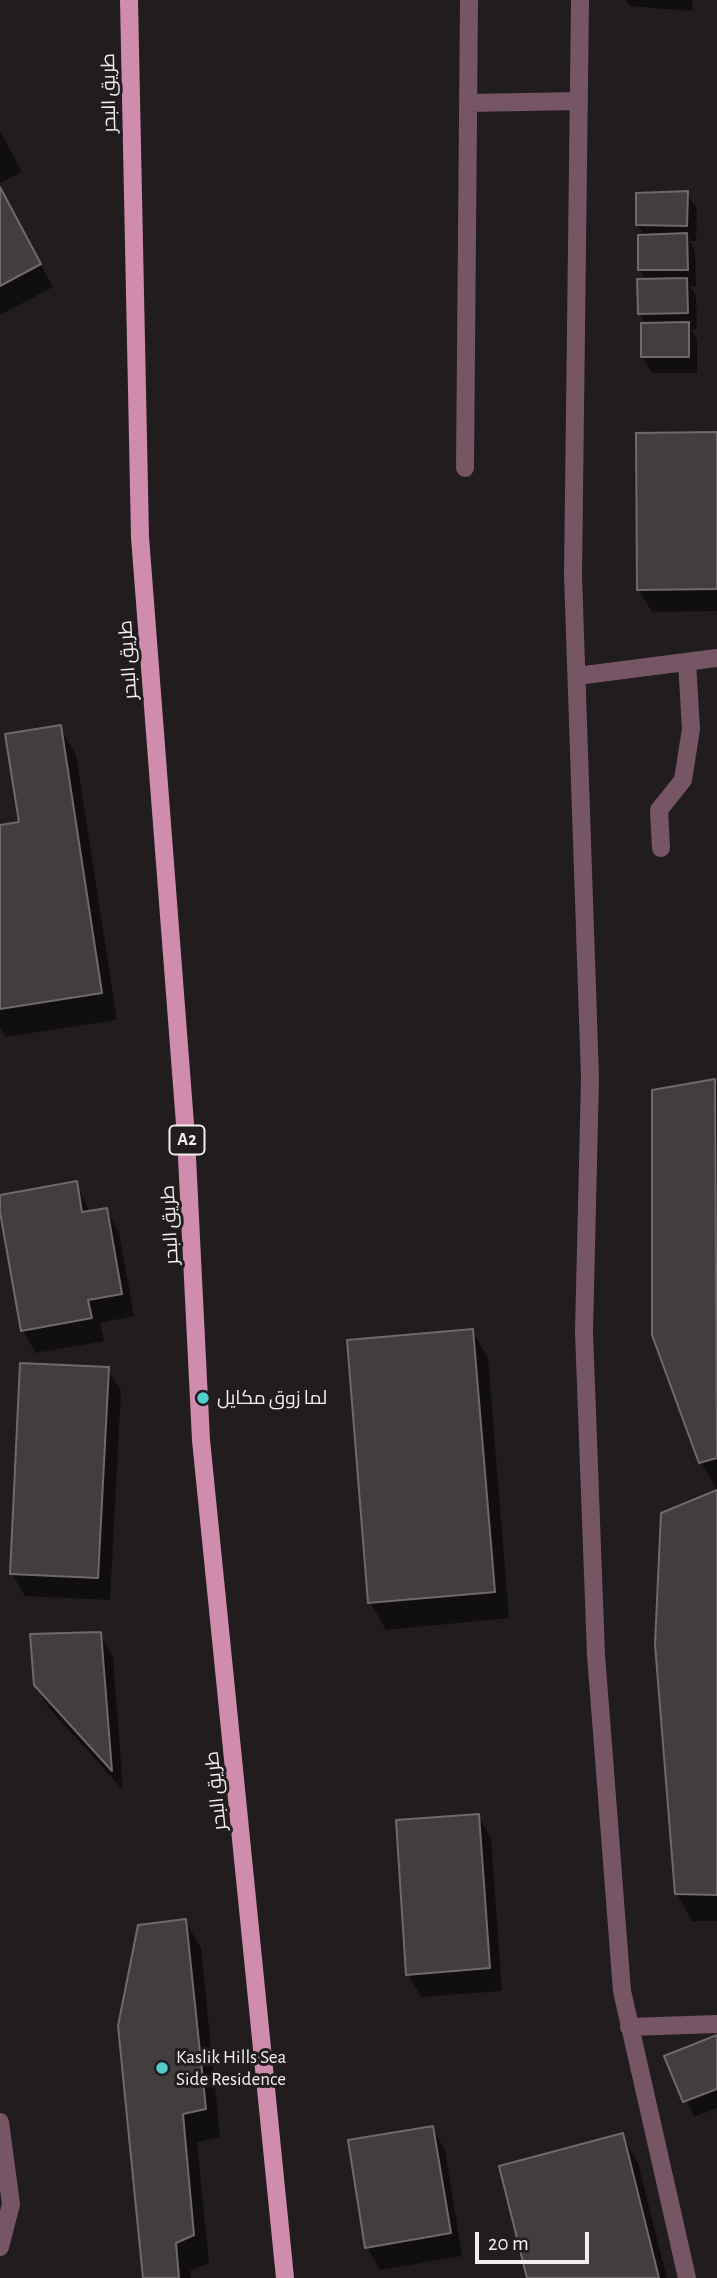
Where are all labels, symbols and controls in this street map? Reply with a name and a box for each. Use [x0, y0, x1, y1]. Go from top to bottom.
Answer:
street label: طريق البحر [97, 53, 121, 133]
street label: طريق البحر [114, 619, 142, 701]
road number: A2 [170, 1126, 204, 1154]
street label: طريق البحر [157, 1185, 183, 1265]
place label: لما زوق مكايل [217, 1387, 327, 1409]
marker: لما زوق مكايل [195, 1390, 211, 1406]
street label: طريق البحر [201, 1750, 231, 1832]
place label: Kaslik Hills Sea Side Residence [176, 2046, 286, 2090]
marker: Kaslik Hills Sea Side Residence [154, 2060, 170, 2076]
scale bar [479, 2218, 593, 2262]
text: 20 m [488, 2233, 529, 2254]

